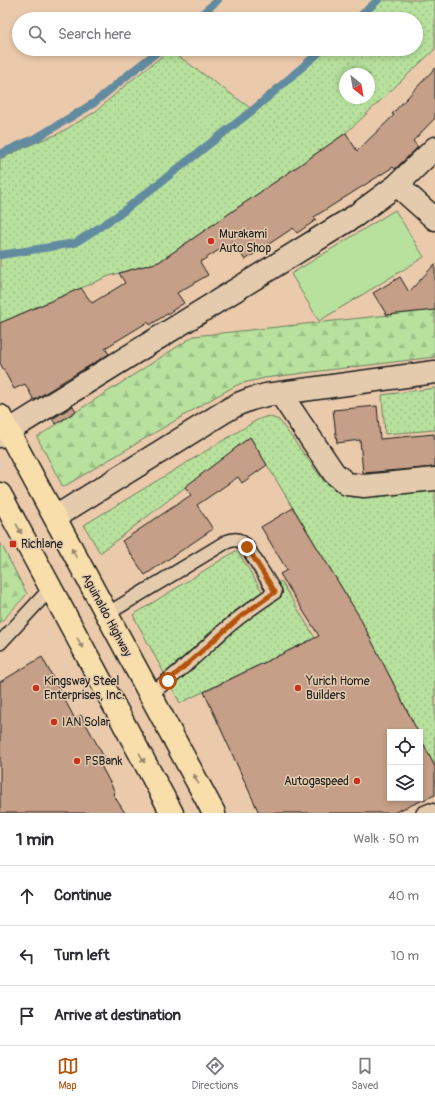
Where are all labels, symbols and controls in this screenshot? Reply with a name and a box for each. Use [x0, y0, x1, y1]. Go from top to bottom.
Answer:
search box [12, 12, 423, 56]
icon: search [26, 23, 48, 45]
text: Search here [58, 25, 131, 44]
north arrow [339, 68, 375, 104]
place label: Murakami Auto Shop [219, 227, 271, 256]
marker: Murakami Auto Shop [206, 236, 216, 246]
one-way arrow [15, 523, 22, 535]
place label: Richlane [21, 537, 63, 552]
route end [238, 538, 256, 556]
marker: Richlane [8, 539, 18, 549]
one-way arrow [71, 548, 77, 559]
street label: Aguinaldo Highway [78, 571, 135, 659]
one-way arrow [77, 637, 83, 649]
route start [159, 672, 177, 690]
place label: Kingsway Steel Enterprises, Inc. [44, 674, 125, 703]
place label: Yurich Home Builders [305, 674, 370, 703]
marker: Kingsway Steel Enterprises, Inc. [31, 683, 41, 693]
marker: Yurich Home Builders [293, 683, 303, 693]
place label: IAN Solar [62, 715, 111, 730]
marker: IAN Solar [49, 717, 59, 727]
map controls [387, 729, 423, 801]
button: locate [387, 729, 423, 765]
one-way arrow [138, 752, 145, 764]
place label: PSBank [85, 754, 122, 769]
marker: PSBank [72, 756, 82, 766]
button: layers [387, 765, 423, 801]
one-way arrow [193, 773, 199, 784]
place label: Autogaspeed [284, 774, 349, 789]
marker: Autogaspeed [352, 776, 362, 786]
text: 1 min [16, 829, 54, 850]
text: Walk · 50 m [353, 831, 419, 847]
icon: ahead [16, 885, 38, 907]
text: Continue [54, 886, 112, 905]
text: 40 m [388, 888, 419, 904]
icon: left [16, 945, 38, 967]
text: Turn left [54, 946, 110, 965]
text: 10 m [391, 948, 419, 964]
icon: arrive [16, 1005, 38, 1027]
text: Arrive at destination [54, 1006, 181, 1025]
tab: Map [57, 1055, 79, 1092]
tab: Directions [192, 1055, 238, 1092]
tab: Saved [351, 1055, 378, 1092]

